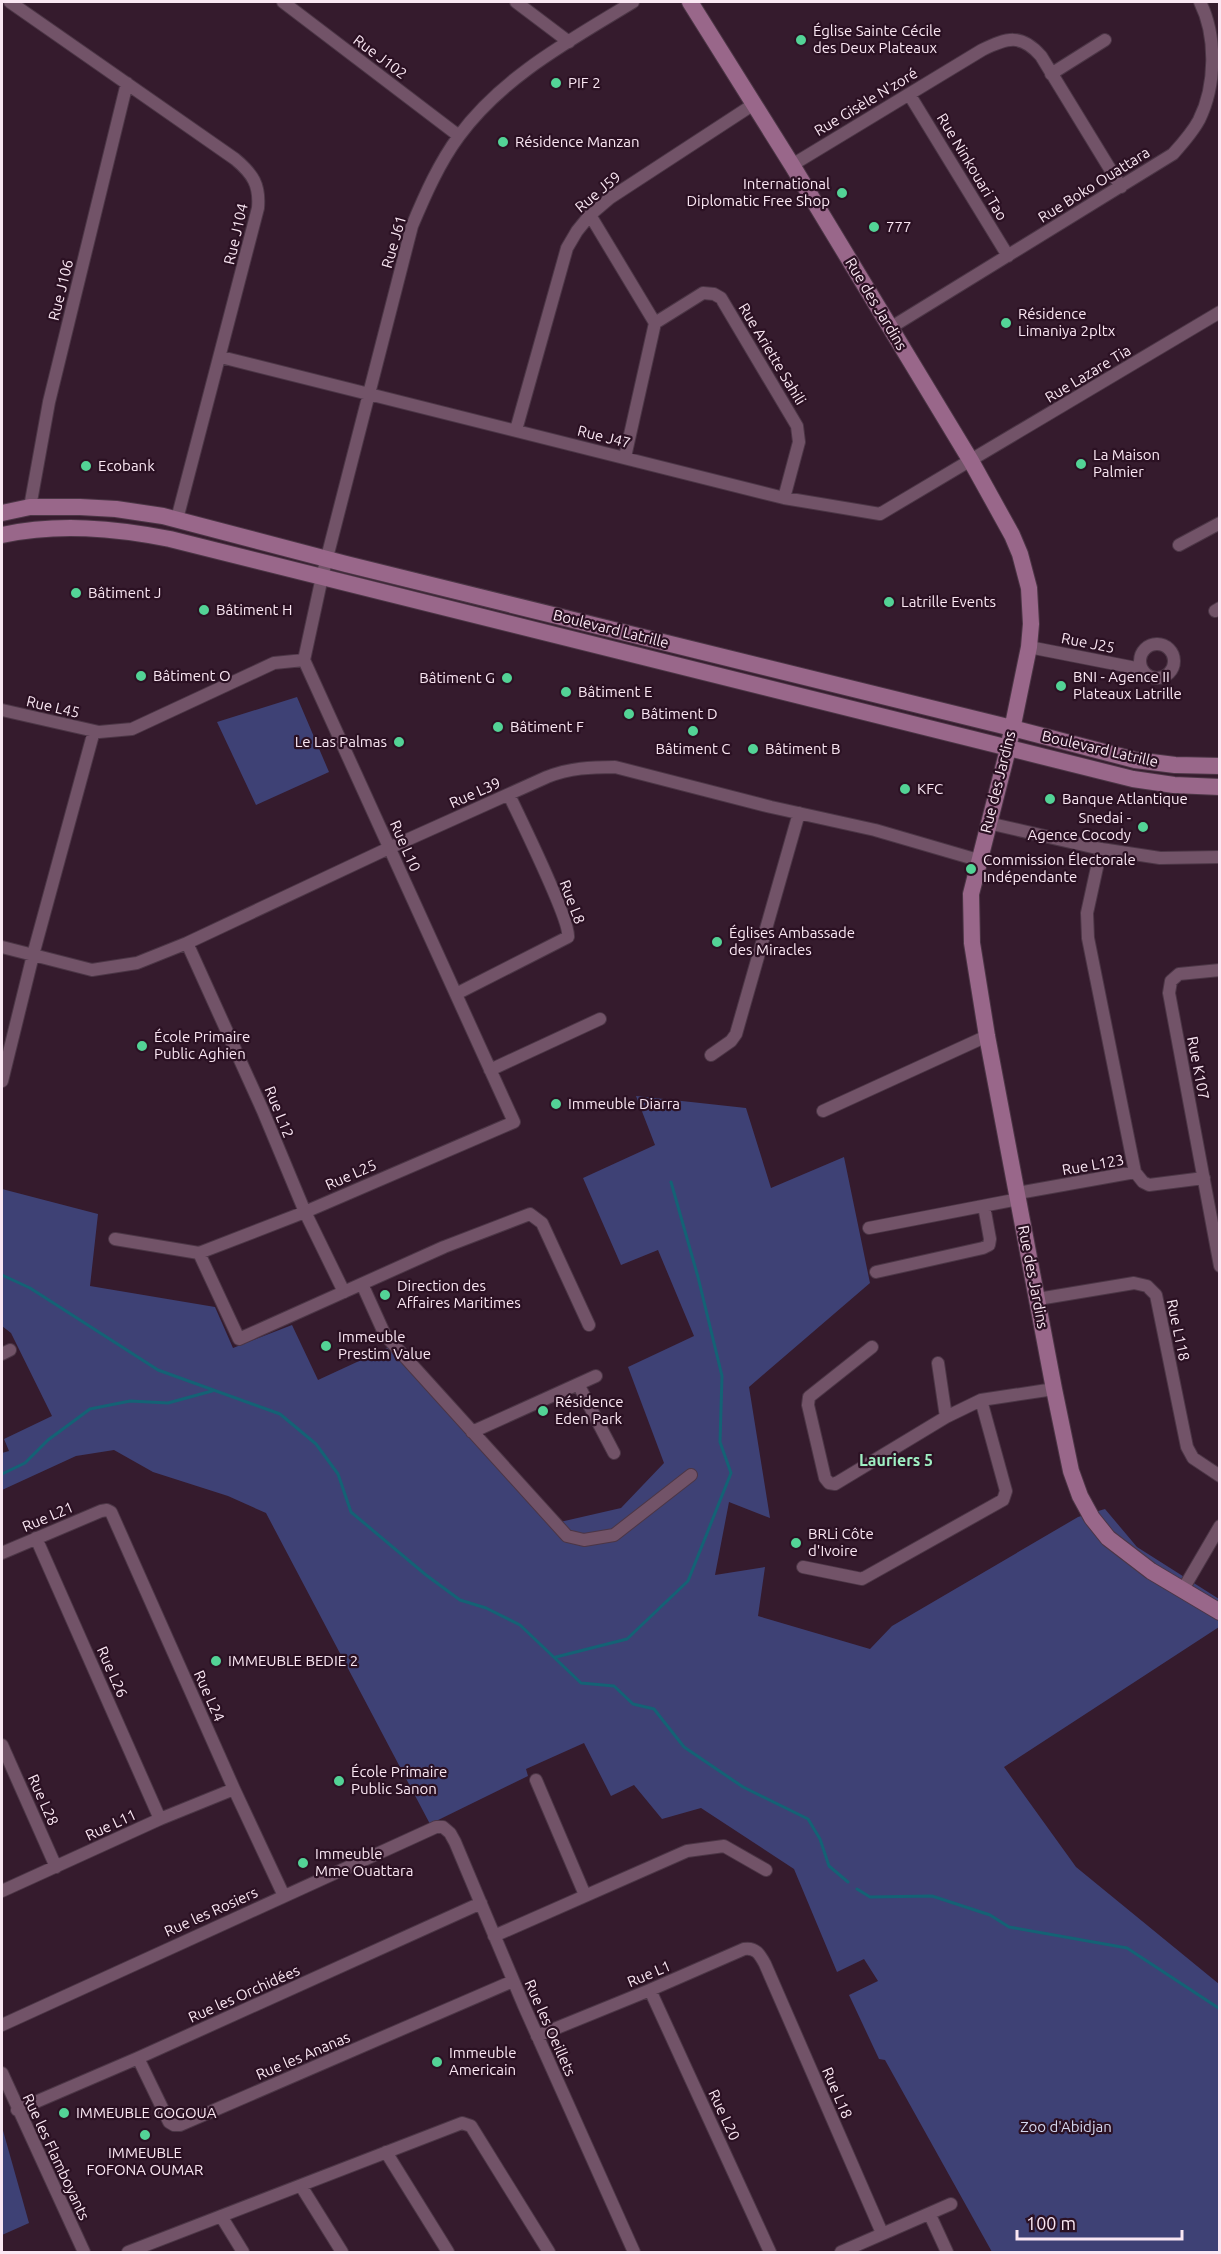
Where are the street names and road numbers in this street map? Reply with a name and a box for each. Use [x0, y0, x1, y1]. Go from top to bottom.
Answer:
street label: Rue J102 [350, 31, 410, 82]
street label: Rue Gisèle N'zoré [811, 64, 920, 139]
street label: Rue Ninkouari Tao [934, 110, 1011, 223]
street label: Rue Boko Ouattara [1035, 143, 1153, 226]
street label: Rue J59 [572, 168, 624, 215]
street label: Rue J104 [220, 202, 251, 266]
street label: Rue J61 [378, 214, 409, 270]
street label: Rue des Jardins [842, 254, 911, 353]
street label: Rue J106 [45, 258, 76, 322]
street label: Rue Ariette Sahili [735, 300, 810, 408]
street label: Rue Lazare Tia [1042, 341, 1134, 406]
street label: Rue J47 [576, 422, 632, 451]
street label: Boulevard Latrille [551, 606, 671, 651]
street label: Rue J25 [1060, 629, 1116, 656]
street label: Rue L45 [25, 692, 81, 721]
street label: Boulevard Latrille [1040, 727, 1160, 770]
street label: Rue des Jardins [977, 729, 1018, 835]
street label: Rue L39 [447, 774, 503, 811]
street label: Rue L10 [387, 818, 424, 874]
street label: Rue L8 [556, 877, 589, 926]
street label: Rue K107 [1184, 1035, 1213, 1101]
street label: Rue L12 [261, 1084, 297, 1140]
street label: Rue L123 [1061, 1151, 1125, 1178]
street label: Rue L25 [323, 1156, 379, 1193]
street label: Rue des Jardins [1015, 1224, 1052, 1330]
street label: Rue L118 [1164, 1297, 1193, 1362]
street label: Rue L21 [20, 1498, 76, 1535]
street label: Rue L26 [94, 1644, 131, 1700]
street label: Rue L24 [191, 1668, 228, 1724]
street label: Rue L28 [25, 1772, 62, 1828]
street label: Rue L11 [83, 1805, 139, 1844]
street label: Rue les Rosiers [161, 1883, 260, 1940]
street label: Rue L1 [624, 1957, 673, 1990]
street label: Rue les Orchidées [185, 1961, 302, 2026]
street label: Rue les Oeillets [522, 1977, 579, 2079]
street label: Rue les Ananas [253, 2028, 352, 2083]
street label: Rue L18 [819, 2065, 856, 2121]
street label: Rue L20 [705, 2087, 744, 2143]
street label: Rue les Flamboyants [20, 2091, 93, 2223]

